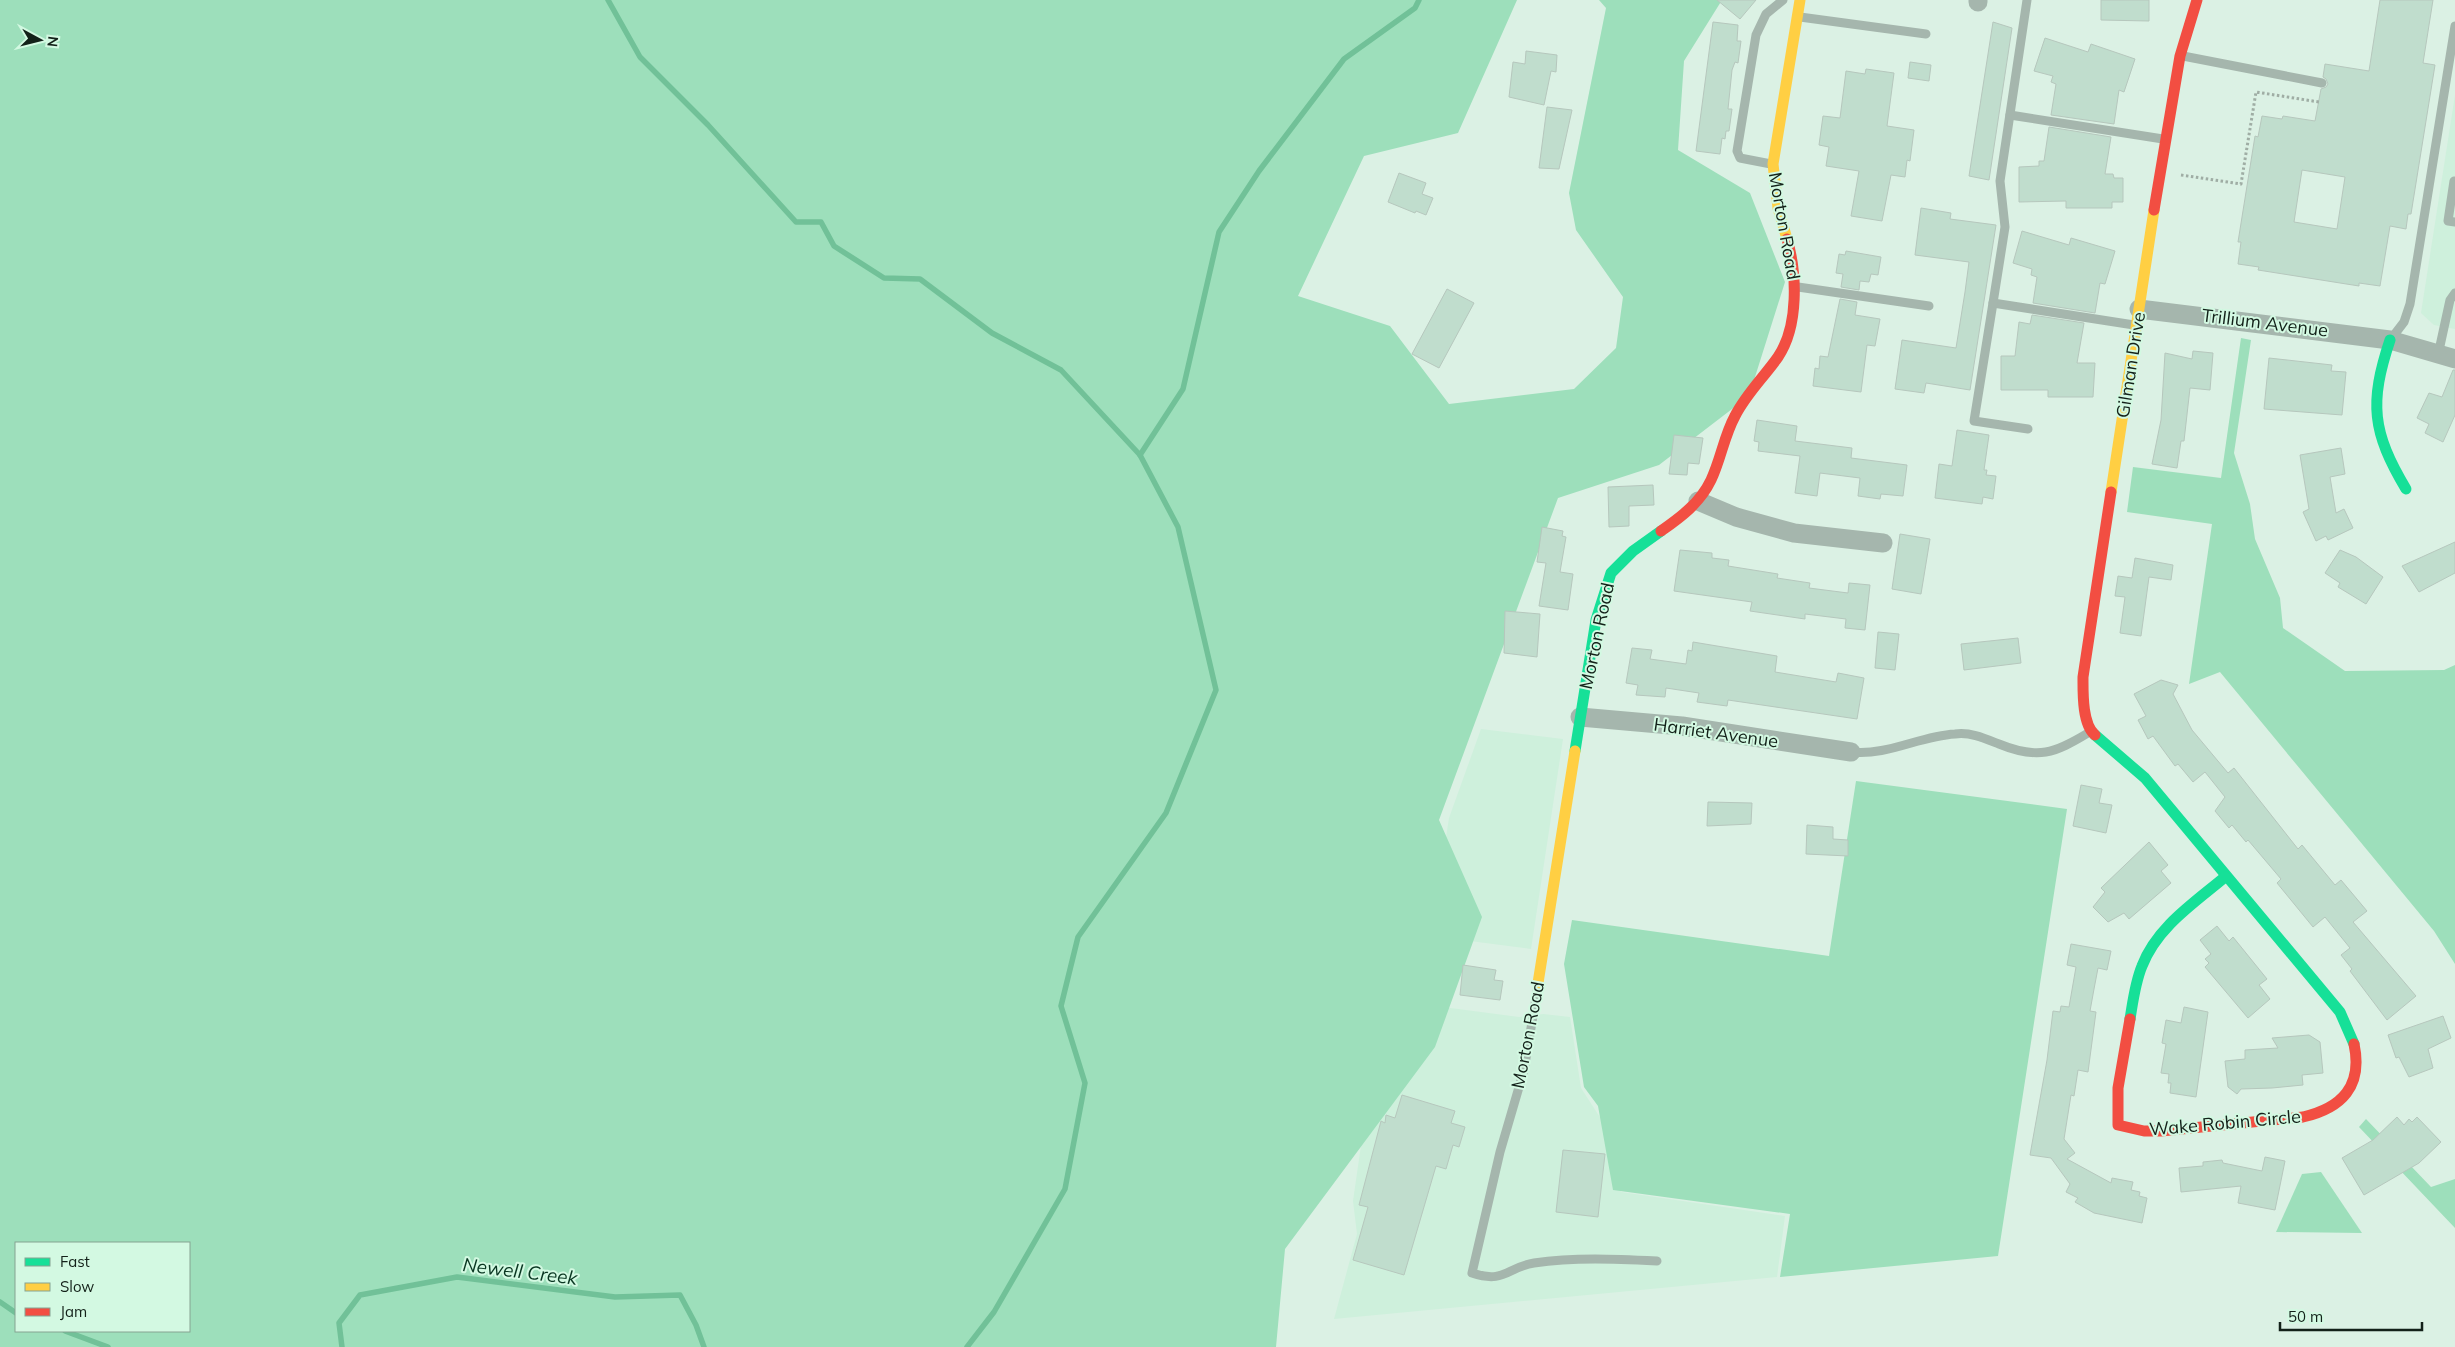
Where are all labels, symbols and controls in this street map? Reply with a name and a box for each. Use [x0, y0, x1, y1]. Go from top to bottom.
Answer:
north arrow [15, 15, 65, 65]
text: N [43, 35, 62, 48]
street label: Morton Road [1764, 170, 1805, 281]
street label: Trillium Avenue [2201, 303, 2329, 342]
street label: Gilman Drive [2111, 310, 2150, 420]
street label: Morton Road [1574, 580, 1619, 691]
street label: Harriet Avenue [1652, 712, 1780, 753]
street label: Morton Road [1506, 979, 1549, 1090]
street label: Wake Robin Circle [2148, 1104, 2302, 1141]
legend [15, 1242, 190, 1332]
text: Fast [60, 1252, 90, 1271]
water label: Newell Creek [461, 1252, 580, 1290]
text: Slow [60, 1277, 94, 1296]
scale bar [2280, 1300, 2422, 1332]
text: Jam [60, 1302, 87, 1321]
text: 50 m [2288, 1307, 2323, 1326]

